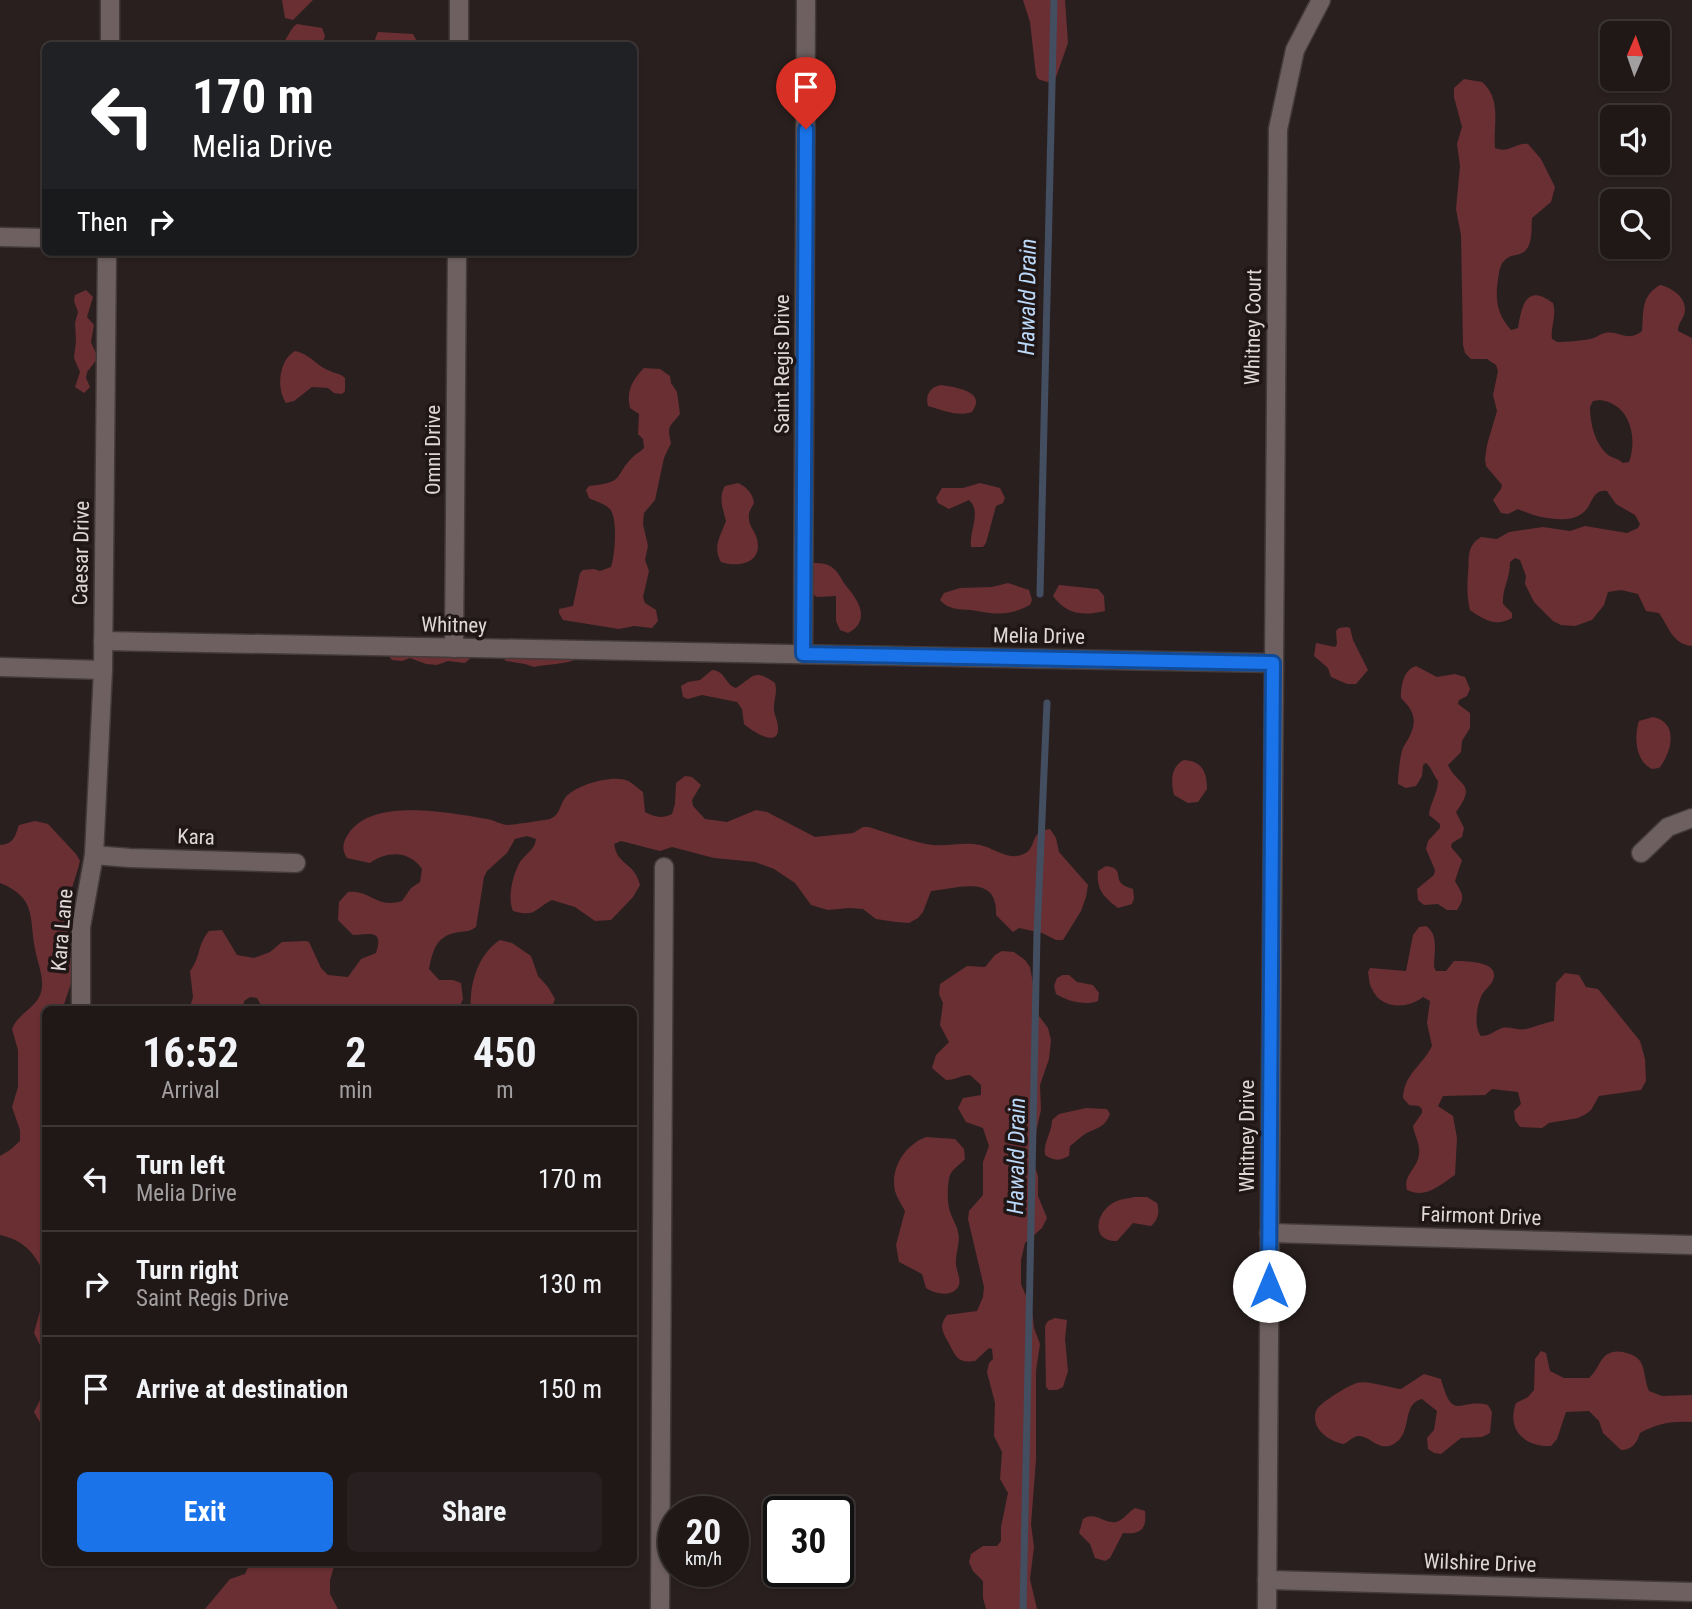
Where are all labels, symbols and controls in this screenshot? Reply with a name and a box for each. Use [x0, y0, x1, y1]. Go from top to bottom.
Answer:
north arrow [1600, 21, 1670, 91]
map controls [1600, 21, 1670, 259]
pin [776, 57, 836, 129]
text: 170 m [192, 68, 314, 125]
icon: arrive [787, 68, 825, 106]
icon: left [77, 70, 168, 161]
button: sound [1600, 105, 1670, 175]
text: Melia Drive [192, 127, 332, 165]
button: search [1600, 189, 1670, 259]
icon: right [142, 203, 180, 241]
text: Then [77, 207, 128, 237]
water label: Hawald Drain [1013, 238, 1042, 356]
street label: Whitney Court [1240, 269, 1266, 385]
street label: Saint Regis Drive [770, 294, 794, 434]
street label: Omni Drive [421, 405, 445, 495]
street label: Caesar Drive [68, 500, 94, 605]
street label: Whitney [421, 612, 487, 638]
street label: Melia Drive [993, 623, 1085, 649]
street label: Kara [177, 824, 215, 850]
street label: Kara Lane [46, 888, 78, 972]
text: 16:52 [142, 1028, 239, 1077]
text: 2 [345, 1028, 366, 1077]
text: 450 [473, 1028, 537, 1077]
text: Arrival [161, 1077, 220, 1104]
text: min [339, 1077, 373, 1104]
text: m [496, 1077, 513, 1104]
street label: Whitney Drive [1235, 1080, 1259, 1192]
water label: Hawald Drain [1002, 1097, 1031, 1215]
text: Turn left [136, 1150, 225, 1180]
icon: left [77, 1160, 115, 1198]
text: 170 m [538, 1164, 602, 1194]
text: Melia Drive [136, 1180, 237, 1207]
street label: Fairmont Drive [1420, 1202, 1542, 1230]
position arrow [1232, 1249, 1306, 1323]
text: Turn right [136, 1255, 238, 1285]
icon: right [77, 1265, 115, 1303]
text: 130 m [538, 1269, 602, 1299]
text: Saint Regis Drive [136, 1285, 289, 1312]
icon: arrive [77, 1370, 115, 1408]
text: Arrive at destination [136, 1374, 348, 1404]
text: 150 m [538, 1374, 602, 1404]
button: Exit [77, 1472, 333, 1552]
button: Share [347, 1472, 602, 1552]
speed limit sign: 30 [763, 1496, 854, 1587]
text: 20 [686, 1512, 721, 1553]
text: km/h [685, 1548, 722, 1569]
street label: Wilshire Drive [1423, 1549, 1537, 1577]

